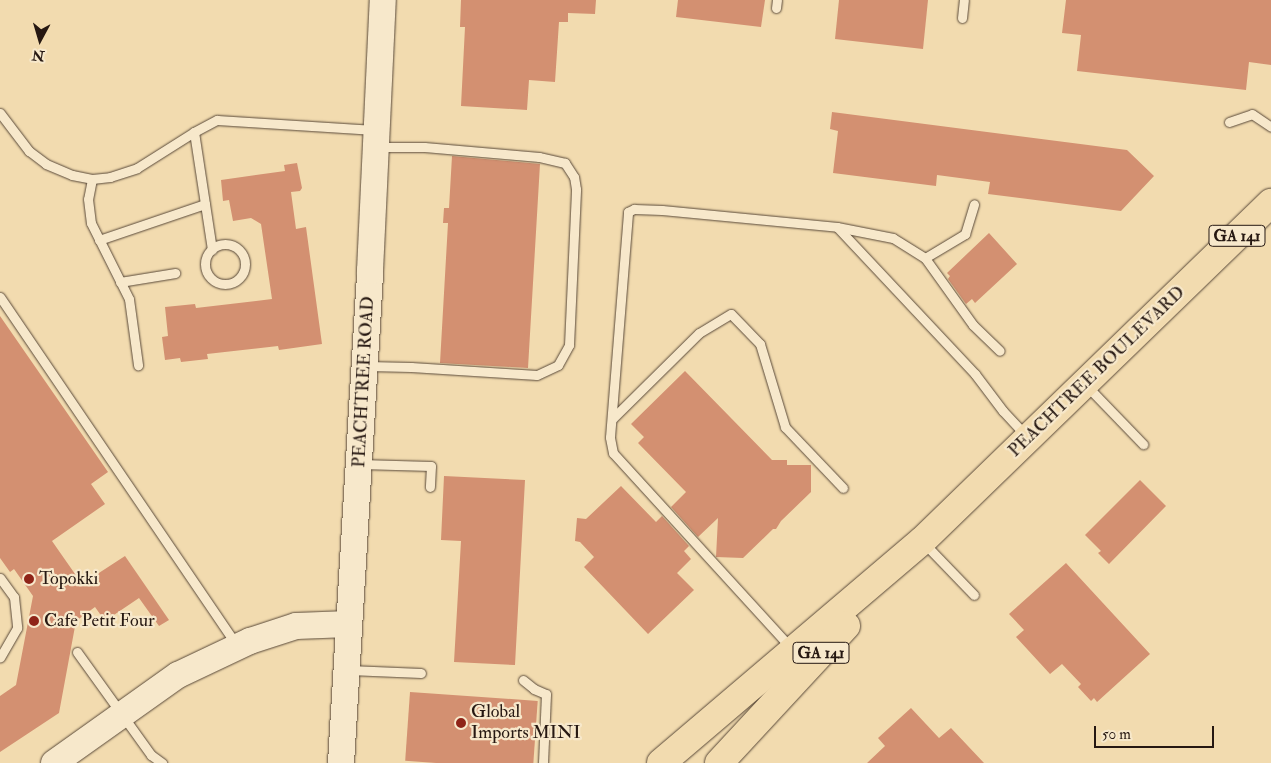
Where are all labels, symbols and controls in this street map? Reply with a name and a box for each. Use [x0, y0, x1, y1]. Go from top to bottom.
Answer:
north arrow [15, 15, 65, 65]
text: N [31, 46, 46, 65]
road number: GA 141 [1208, 222, 1266, 250]
street label: PEACHTREE BOULEVARD [1004, 282, 1190, 462]
street label: PEACHTREE ROAD [349, 296, 379, 468]
place label: Topokki [39, 568, 98, 590]
marker: Topokki [23, 573, 35, 585]
place label: Cafe Petit Four [44, 610, 155, 632]
marker: Cafe Petit Four [28, 615, 40, 627]
road number: GA 141 [792, 640, 850, 666]
place label: Global Imports MINI [471, 702, 581, 744]
scale bar [1096, 716, 1216, 748]
marker: Global Imports MINI [455, 717, 467, 729]
text: 50 m [1102, 725, 1131, 744]

